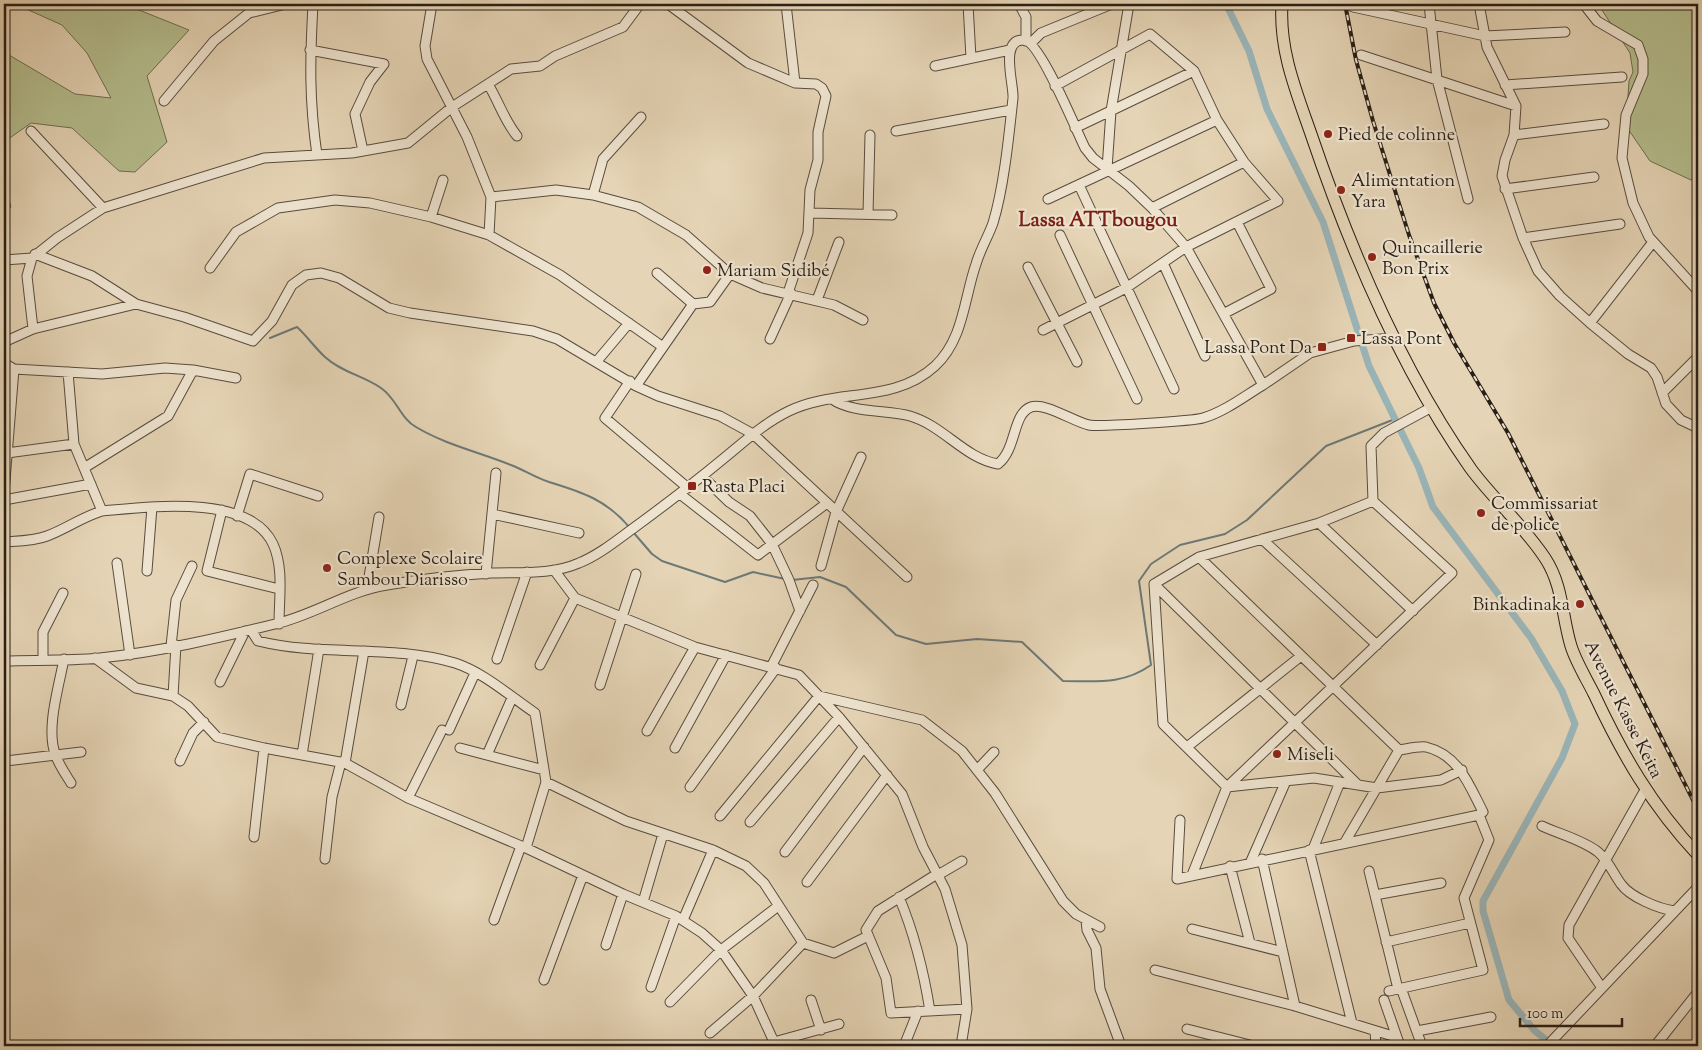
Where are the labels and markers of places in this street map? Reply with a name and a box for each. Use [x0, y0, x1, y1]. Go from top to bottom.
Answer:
place label: Pied de colinne [1338, 123, 1455, 149]
marker: Pied de colinne [1322, 128, 1334, 140]
place label: Alimentation Yara [1351, 169, 1456, 216]
marker: Alimentation Yara [1335, 184, 1347, 196]
place label: Quincaillerie Bon Prix [1382, 236, 1483, 283]
marker: Quincaillerie Bon Prix [1366, 251, 1378, 263]
place label: Mariam Sidibé [717, 259, 830, 285]
marker: Mariam Sidibé [701, 264, 713, 276]
place label: Lassa Pont [1361, 327, 1442, 353]
marker: Lassa Pont [1345, 332, 1357, 344]
place label: Lassa Pont Da [1204, 336, 1312, 362]
marker: Lassa Pont Da [1316, 341, 1328, 353]
place label: Rasta Placi [702, 475, 785, 501]
marker: Rasta Placi [686, 480, 698, 492]
place label: Commissariat de police [1491, 492, 1598, 539]
marker: Commissariat de police [1475, 507, 1487, 519]
place label: Complexe Scolaire Sambou Diarisso [337, 547, 483, 594]
marker: Complexe Scolaire Sambou Diarisso [321, 562, 333, 574]
place label: Binkadinaka [1473, 593, 1570, 619]
marker: Binkadinaka [1574, 598, 1586, 610]
place label: Miseli [1287, 743, 1334, 769]
marker: Miseli [1271, 748, 1283, 760]

